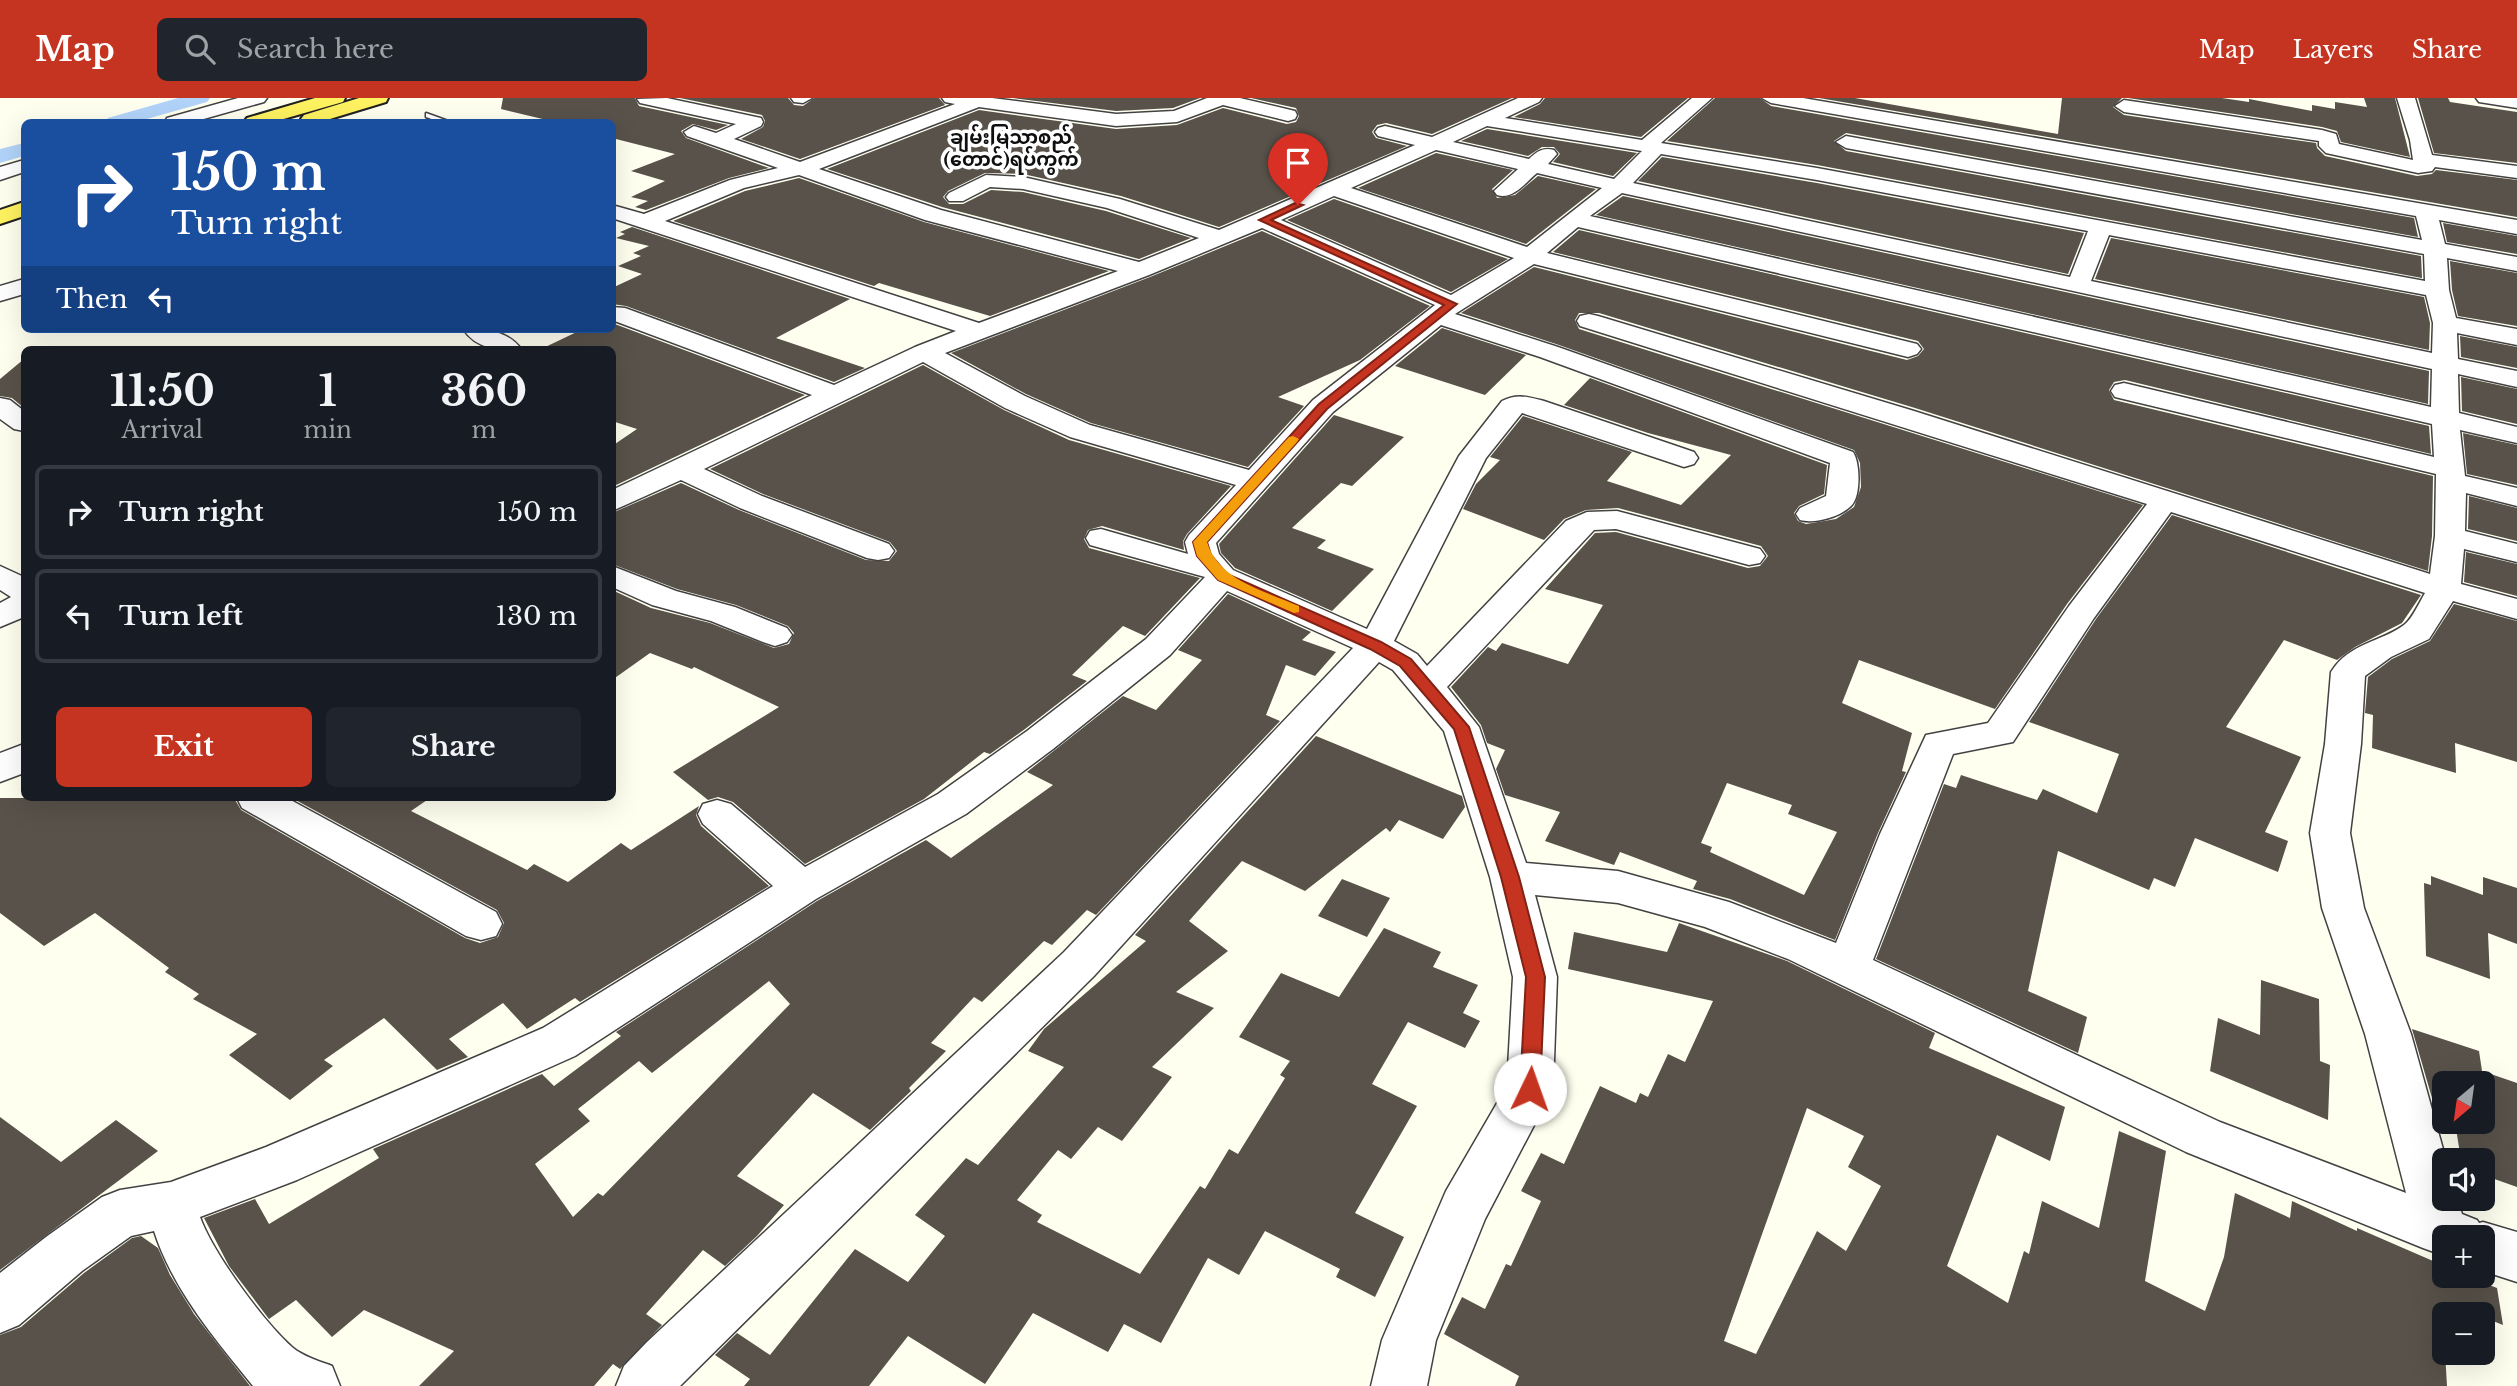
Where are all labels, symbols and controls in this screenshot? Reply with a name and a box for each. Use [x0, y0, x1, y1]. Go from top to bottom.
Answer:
search box [157, 18, 647, 81]
text: Map [35, 29, 115, 70]
icon: search [181, 30, 219, 68]
text: Search here [237, 33, 394, 65]
text: Map [2199, 35, 2255, 64]
text: Layers [2293, 35, 2374, 64]
text: Share [2412, 35, 2482, 64]
district label: ချမ်းမြသာစည် (တောင်)ရပ်ကွက် [943, 124, 1079, 175]
pin [1268, 133, 1328, 205]
text: 150 m [171, 142, 326, 203]
icon: arrive [1279, 144, 1317, 182]
icon: right [56, 147, 147, 238]
text: Turn right [171, 203, 342, 243]
icon: left [142, 280, 180, 318]
text: Then [56, 283, 128, 315]
text: 11:50 [110, 365, 215, 417]
text: 1 [319, 365, 337, 417]
text: 360 [441, 365, 527, 417]
text: Arrival [122, 416, 203, 444]
text: min [304, 416, 352, 444]
text: m [472, 416, 496, 444]
icon: right [60, 493, 98, 531]
text: Turn right [119, 496, 264, 528]
text: 150 m [497, 496, 577, 528]
icon: left [60, 597, 98, 635]
text: Turn left [119, 600, 243, 632]
text: 130 m [495, 600, 577, 632]
button: Exit [56, 707, 312, 787]
button: Share [326, 707, 581, 787]
position arrow [1493, 1052, 1567, 1126]
north arrow [2432, 1071, 2496, 1134]
map controls [2432, 1071, 2495, 1365]
button: sound [2432, 1148, 2495, 1211]
button: + [2432, 1225, 2495, 1288]
button: − [2432, 1302, 2495, 1365]

